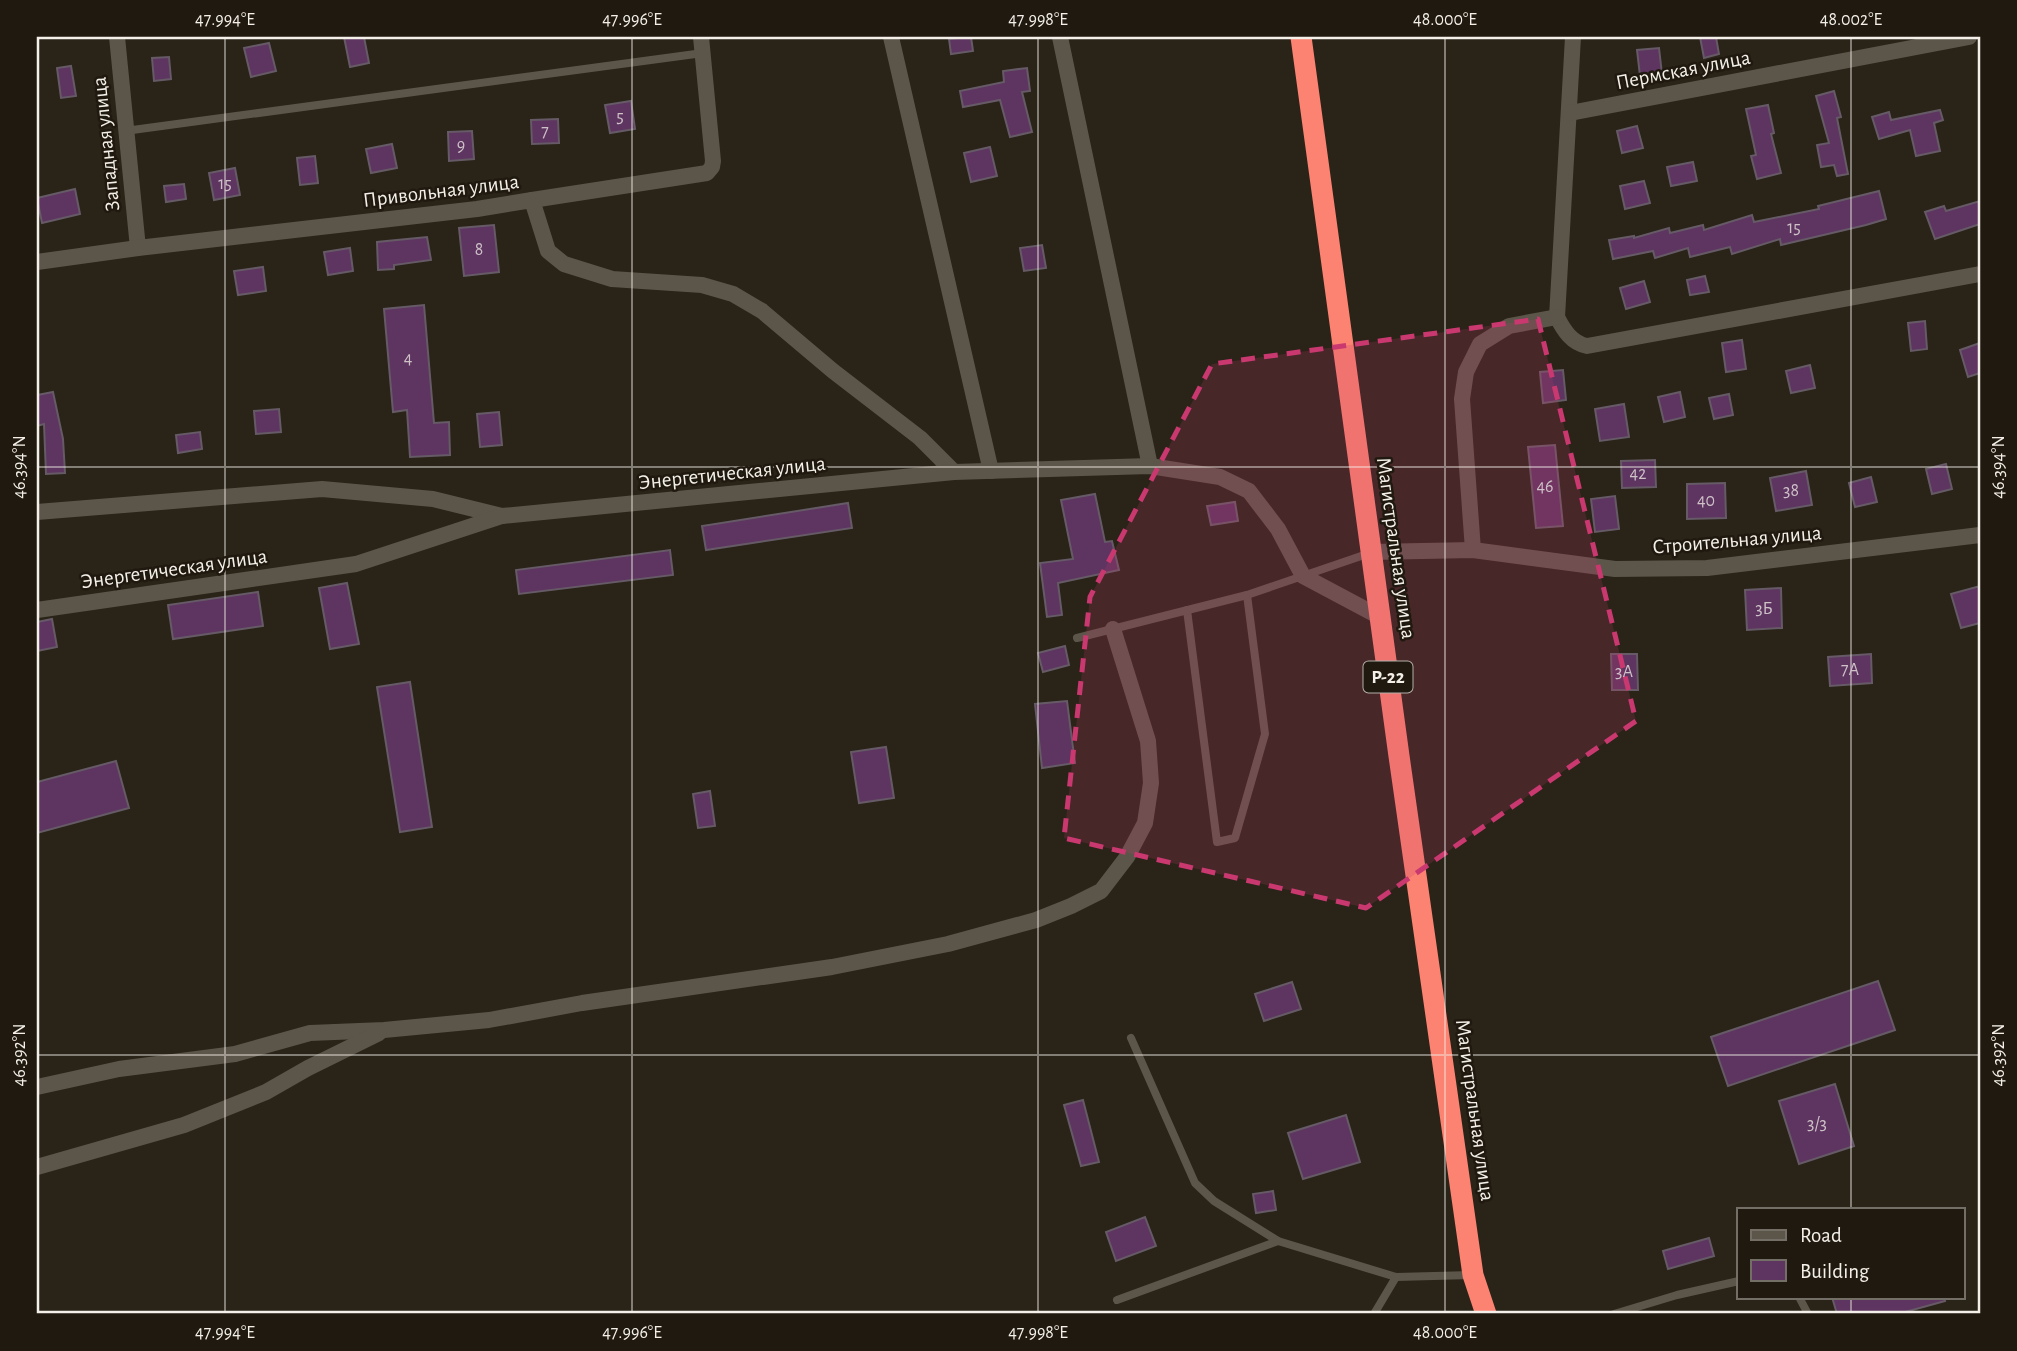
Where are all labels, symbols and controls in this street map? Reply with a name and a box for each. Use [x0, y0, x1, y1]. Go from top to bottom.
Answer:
text: 47.994°E [195, 11, 255, 29]
text: 47.996°E [602, 11, 662, 29]
text: 47.998°E [1008, 11, 1068, 29]
text: 48.000°E [1413, 11, 1477, 29]
text: 48.002°E [1820, 11, 1883, 29]
street label: Пермская улица [1614, 47, 1752, 93]
street label: Западная улица [88, 75, 123, 212]
house number: 5 [616, 108, 624, 126]
house number: 7 [541, 123, 549, 141]
house number: 9 [457, 137, 465, 155]
street label: Привольная улица [362, 171, 521, 211]
house number: 15 [218, 175, 232, 193]
house number: 15 [1787, 219, 1801, 237]
house number: 8 [475, 241, 483, 259]
house number: 4 [404, 350, 413, 368]
text: 46.394°N [11, 435, 29, 499]
text: 46.394°N [1990, 435, 2008, 499]
street label: Энергетическая улица [637, 453, 827, 493]
street label: Магистральная улица [1373, 456, 1419, 641]
house number: 42 [1630, 465, 1646, 483]
house number: 46 [1536, 478, 1554, 496]
house number: 38 [1783, 482, 1799, 500]
house number: 40 [1697, 492, 1715, 510]
street label: Строительная улица [1652, 522, 1823, 558]
street label: Энергетическая улица [79, 545, 269, 592]
house number: 3Б [1755, 600, 1773, 618]
house number: 7А [1841, 661, 1859, 679]
road number: Р-22 [1364, 662, 1412, 692]
house number: 3А [1615, 663, 1633, 681]
street label: Магистральная улица [1452, 1018, 1498, 1203]
text: 46.392°N [11, 1024, 29, 1086]
text: 46.392°N [1990, 1024, 2008, 1086]
house number: 3/3 [1807, 1115, 1827, 1133]
legend [1737, 1208, 1965, 1298]
text: Road [1800, 1225, 1842, 1246]
text: Building [1800, 1261, 1870, 1282]
text: 47.994°E [195, 1324, 255, 1342]
text: 47.996°E [602, 1324, 662, 1342]
text: 47.998°E [1008, 1324, 1068, 1342]
text: 48.000°E [1413, 1324, 1477, 1342]

